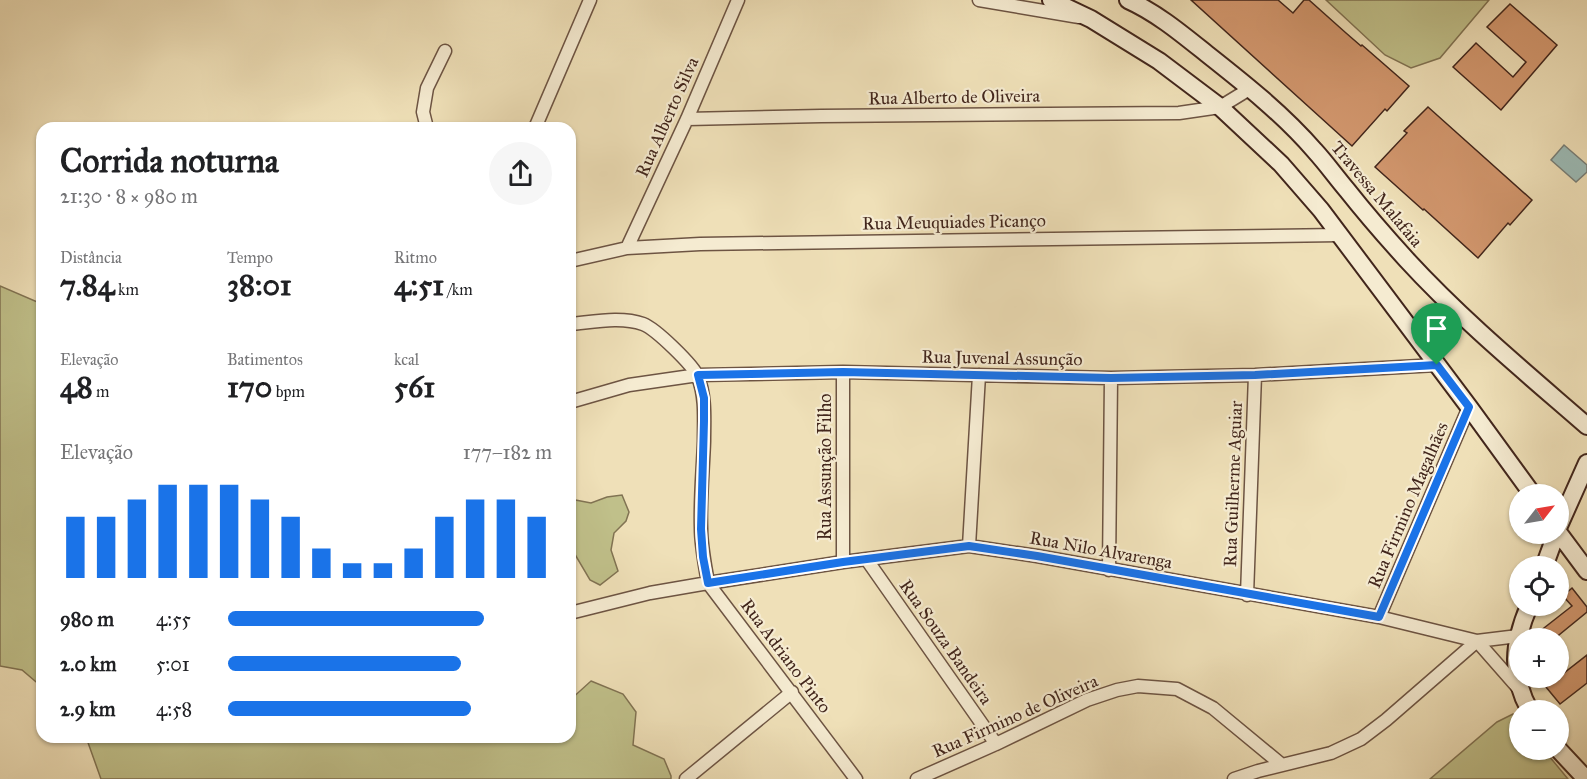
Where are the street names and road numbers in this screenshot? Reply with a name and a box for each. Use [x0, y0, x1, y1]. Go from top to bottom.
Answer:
street label: Rua Alberto Silva [631, 53, 703, 180]
street label: Rua Alberto de Oliveira [868, 84, 1041, 109]
street label: Travessa Malafaia [1326, 137, 1428, 252]
street label: Rua Meuquiades Picanço [862, 209, 1046, 236]
street label: Rua Juvenal Assunção [921, 346, 1083, 371]
street label: Rua Assunção Filho [814, 393, 836, 541]
street label: Rua Guilherme Aguiar [1219, 400, 1248, 568]
street label: Rua Firmino Magalhães [1363, 418, 1454, 592]
street label: Rua Nilo Alvarenga [1028, 527, 1174, 574]
street label: Rua Souza Bandeira [895, 575, 998, 709]
street label: Rua Adriano Pinto [736, 595, 836, 717]
street label: Rua Firmino de Oliveira [929, 669, 1102, 762]

